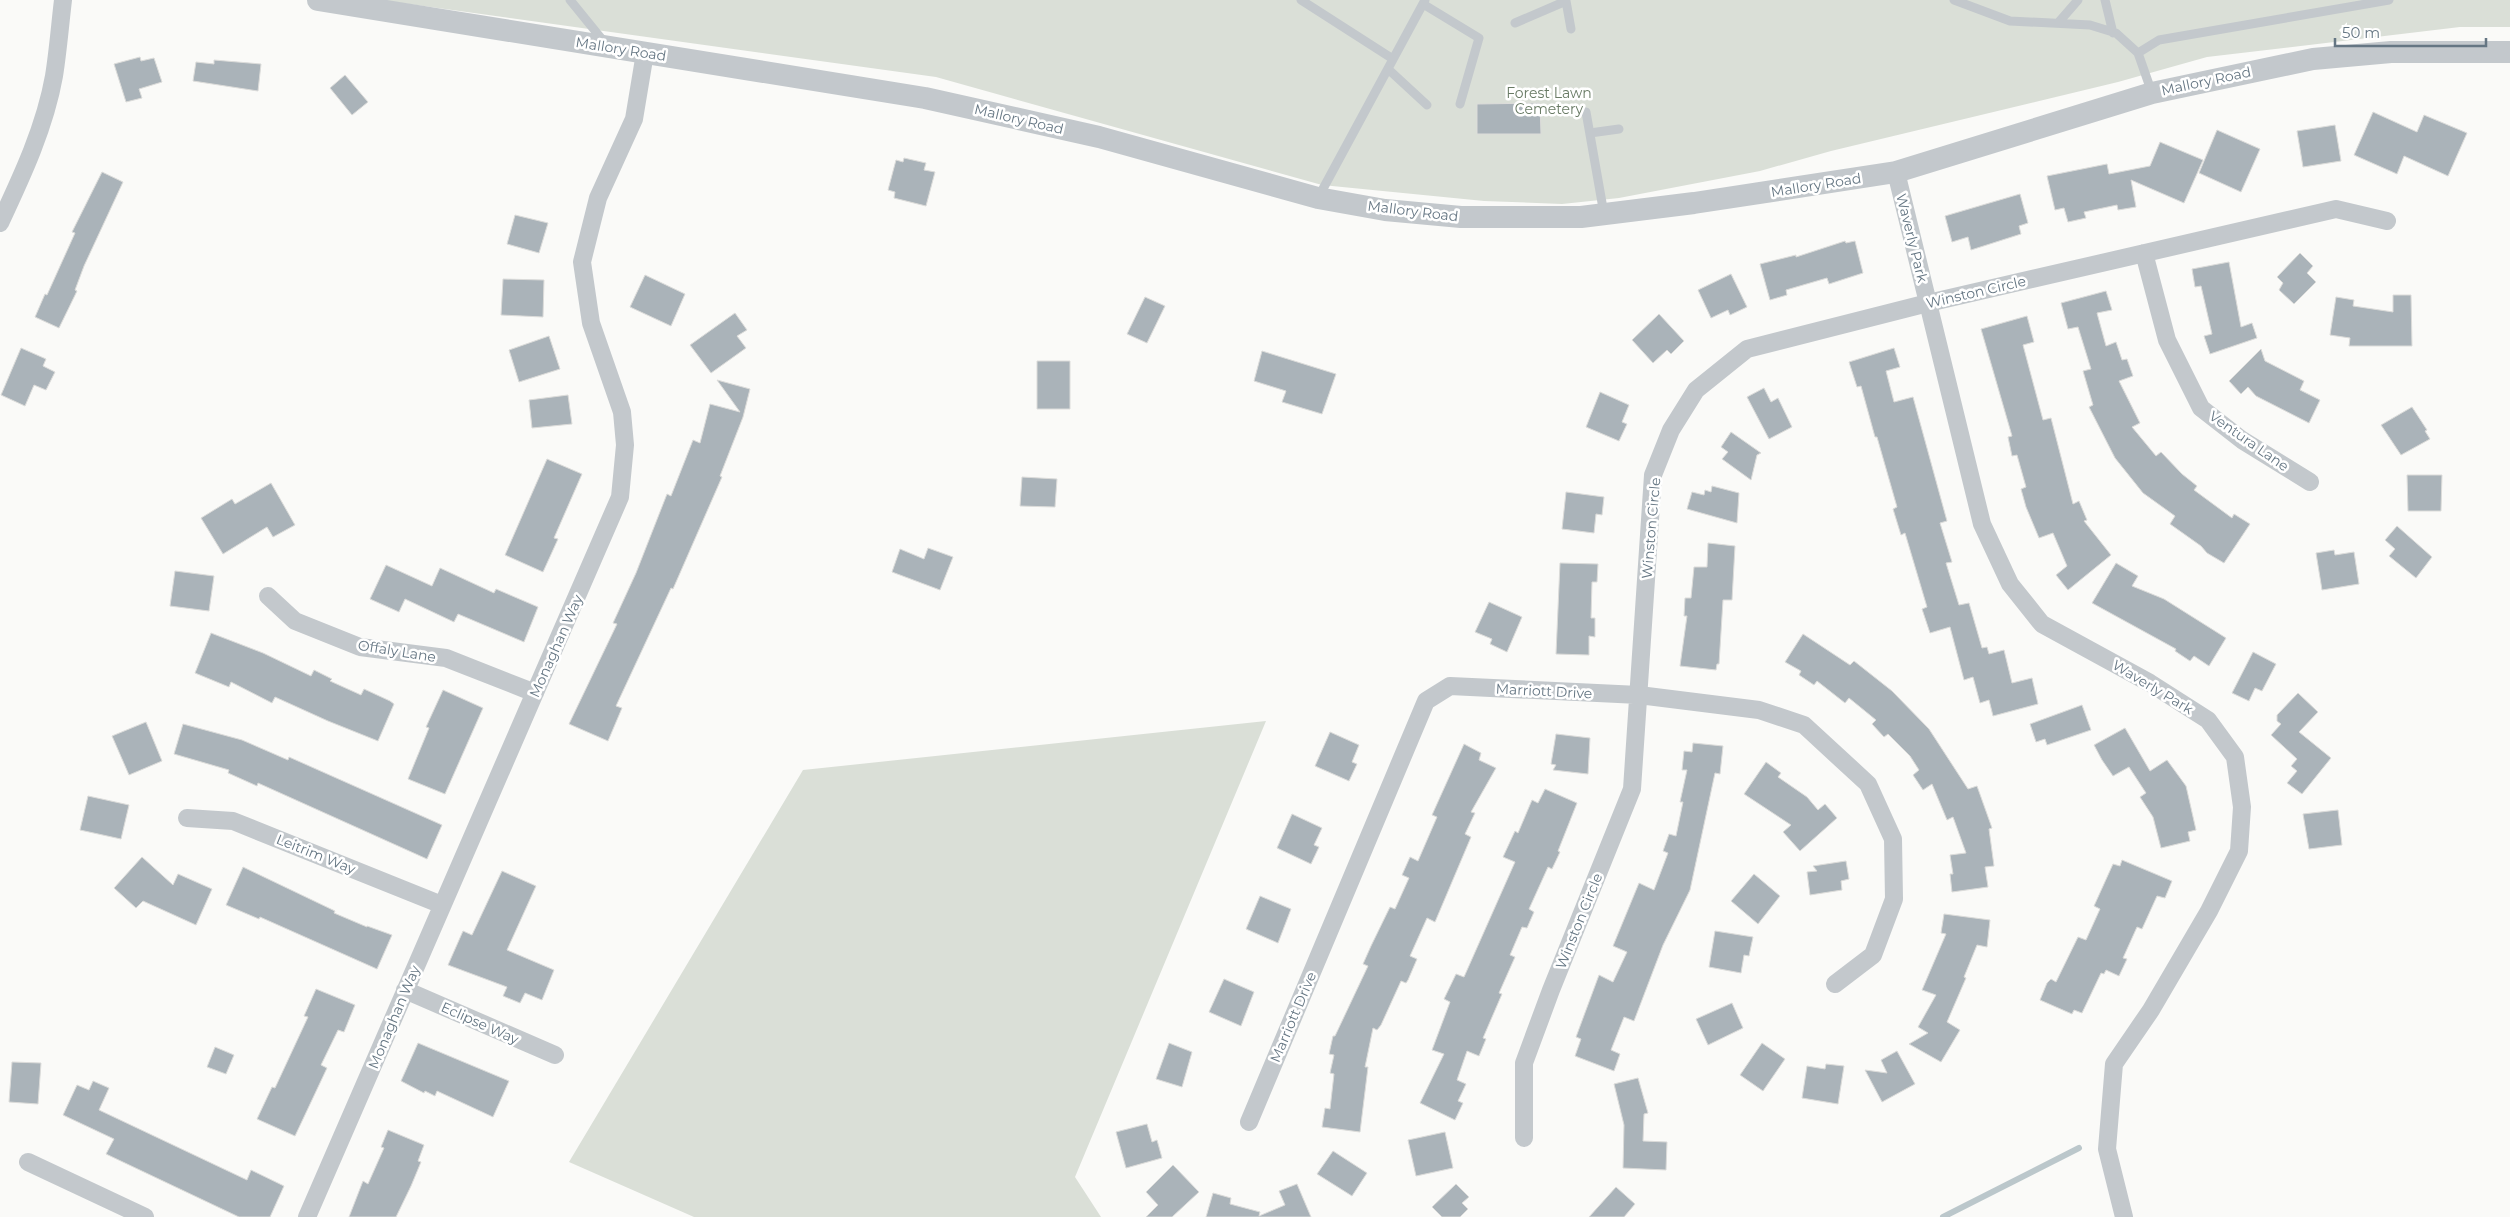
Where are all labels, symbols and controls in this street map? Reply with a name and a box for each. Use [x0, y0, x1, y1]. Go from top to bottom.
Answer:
scale bar [2335, 15, 2486, 47]
text: 50 m [2342, 23, 2380, 42]
street label: Mallory Road [574, 33, 668, 65]
street label: Mallory Road [2159, 63, 2253, 99]
park label: Forest Lawn Cemetery [1506, 84, 1592, 118]
street label: Mallory Road [972, 100, 1066, 138]
street label: Mallory Road [1769, 169, 1863, 201]
street label: Waverly Park [1892, 192, 1932, 285]
street label: Mallory Road [1367, 197, 1459, 225]
street label: Winston Circle [1924, 272, 2028, 312]
street label: Ventura Lane [2206, 407, 2292, 475]
street label: Winston Circle [1638, 476, 1664, 580]
street label: Monaghan Way [525, 591, 587, 700]
street label: Offaly Lane [357, 636, 437, 666]
street label: Waverly Park [2109, 656, 2197, 719]
street label: Marriott Drive [1495, 679, 1593, 703]
street label: Leitrim Way [274, 830, 359, 878]
street label: Winston Circle [1552, 870, 1606, 972]
street label: Monaghan Way [364, 962, 424, 1071]
street label: Marriott Drive [1266, 969, 1320, 1065]
street label: Eclipse Way [438, 998, 522, 1048]

